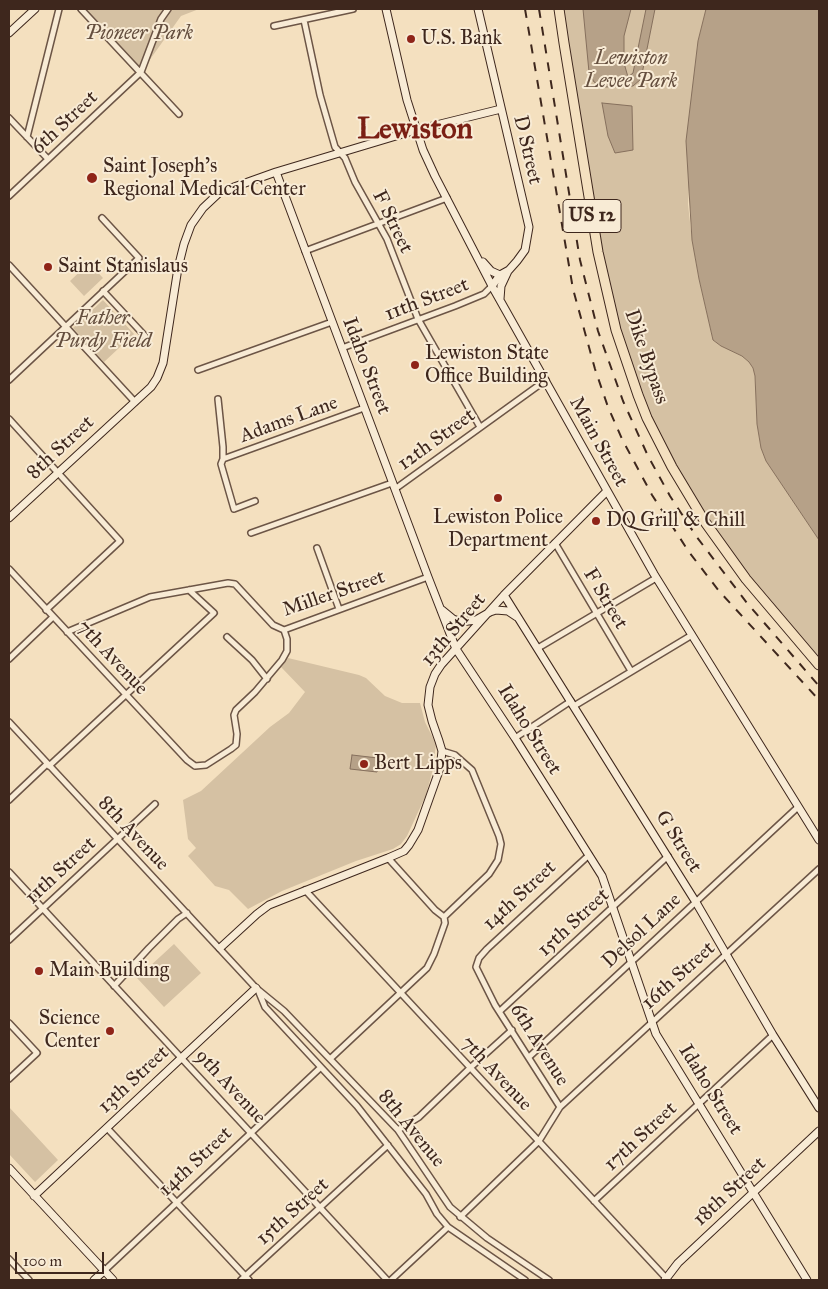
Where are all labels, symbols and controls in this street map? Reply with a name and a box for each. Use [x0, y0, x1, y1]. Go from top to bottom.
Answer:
park label: Pioneer Park [85, 22, 193, 46]
place label: U.S. Bank [421, 27, 502, 51]
marker: U.S. Bank [405, 33, 417, 45]
park label: Lewiston Levee Park [585, 47, 677, 94]
street label: 6th Street [27, 86, 103, 160]
district label: Lewiston [357, 113, 473, 149]
street label: D Street [507, 113, 547, 187]
place label: Saint Joseph's Regional Medical Center [103, 155, 306, 202]
marker: Saint Joseph's Regional Medical Center [85, 171, 99, 185]
street label: F Street [367, 187, 417, 257]
road number: US 12 [563, 200, 621, 232]
place label: Saint Stanislaus [58, 255, 188, 279]
marker: Saint Stanislaus [42, 261, 54, 273]
street label: 11th Street [382, 273, 472, 327]
street label: Dike Bypass [619, 306, 673, 408]
park label: Father Purdy Field [54, 307, 152, 354]
street label: Idaho Street [337, 314, 395, 418]
place label: Lewiston State Office Building [425, 342, 549, 389]
marker: Lewiston State Office Building [409, 359, 421, 371]
street label: Adams Lane [237, 391, 341, 449]
street label: Main Street [563, 393, 633, 491]
street label: 12th Street [394, 404, 480, 476]
street label: 8th Street [23, 411, 99, 485]
marker: Lewiston Police Department [492, 492, 504, 504]
place label: Lewiston Police Department [433, 506, 563, 553]
place label: DQ Grill & Chill [606, 509, 745, 533]
marker: DQ Grill & Chill [590, 515, 602, 527]
street label: F Street [577, 564, 633, 634]
street label: Miller Street [280, 565, 388, 623]
street label: 13th Street [416, 589, 492, 671]
street label: 7th Avenue [71, 616, 153, 700]
street label: Idaho Street [492, 680, 566, 780]
place label: Bert Lipps [374, 752, 462, 776]
marker: Bert Lipps [358, 758, 370, 770]
street label: 8th Avenue [92, 792, 174, 876]
street label: G Street [650, 807, 706, 877]
street label: 11th Street [21, 832, 101, 910]
street label: 14th Street [478, 856, 562, 936]
street label: 15th Street [533, 884, 615, 962]
street label: Delsol Lane [598, 888, 686, 974]
street label: 16th Street [637, 937, 721, 1015]
place label: Main Building [49, 959, 169, 983]
marker: Main Building [33, 965, 45, 977]
street label: 6th Avenue [504, 999, 574, 1091]
place label: Science Center [39, 1007, 100, 1054]
marker: Science Center [104, 1025, 116, 1037]
street label: 7th Avenue [455, 1032, 537, 1116]
street label: Idaho Street [673, 1040, 747, 1140]
street label: 13th Street [94, 1041, 174, 1119]
street label: 9th Avenue [189, 1045, 271, 1129]
street label: 8th Avenue [372, 1085, 450, 1173]
street label: 17th Street [600, 1097, 682, 1177]
street label: 14th Street [154, 1122, 238, 1202]
street label: 18th Street [689, 1152, 771, 1232]
street label: 15th Street [252, 1173, 334, 1251]
scale bar [18, 1242, 106, 1274]
text: 100 m [23, 1252, 62, 1270]

